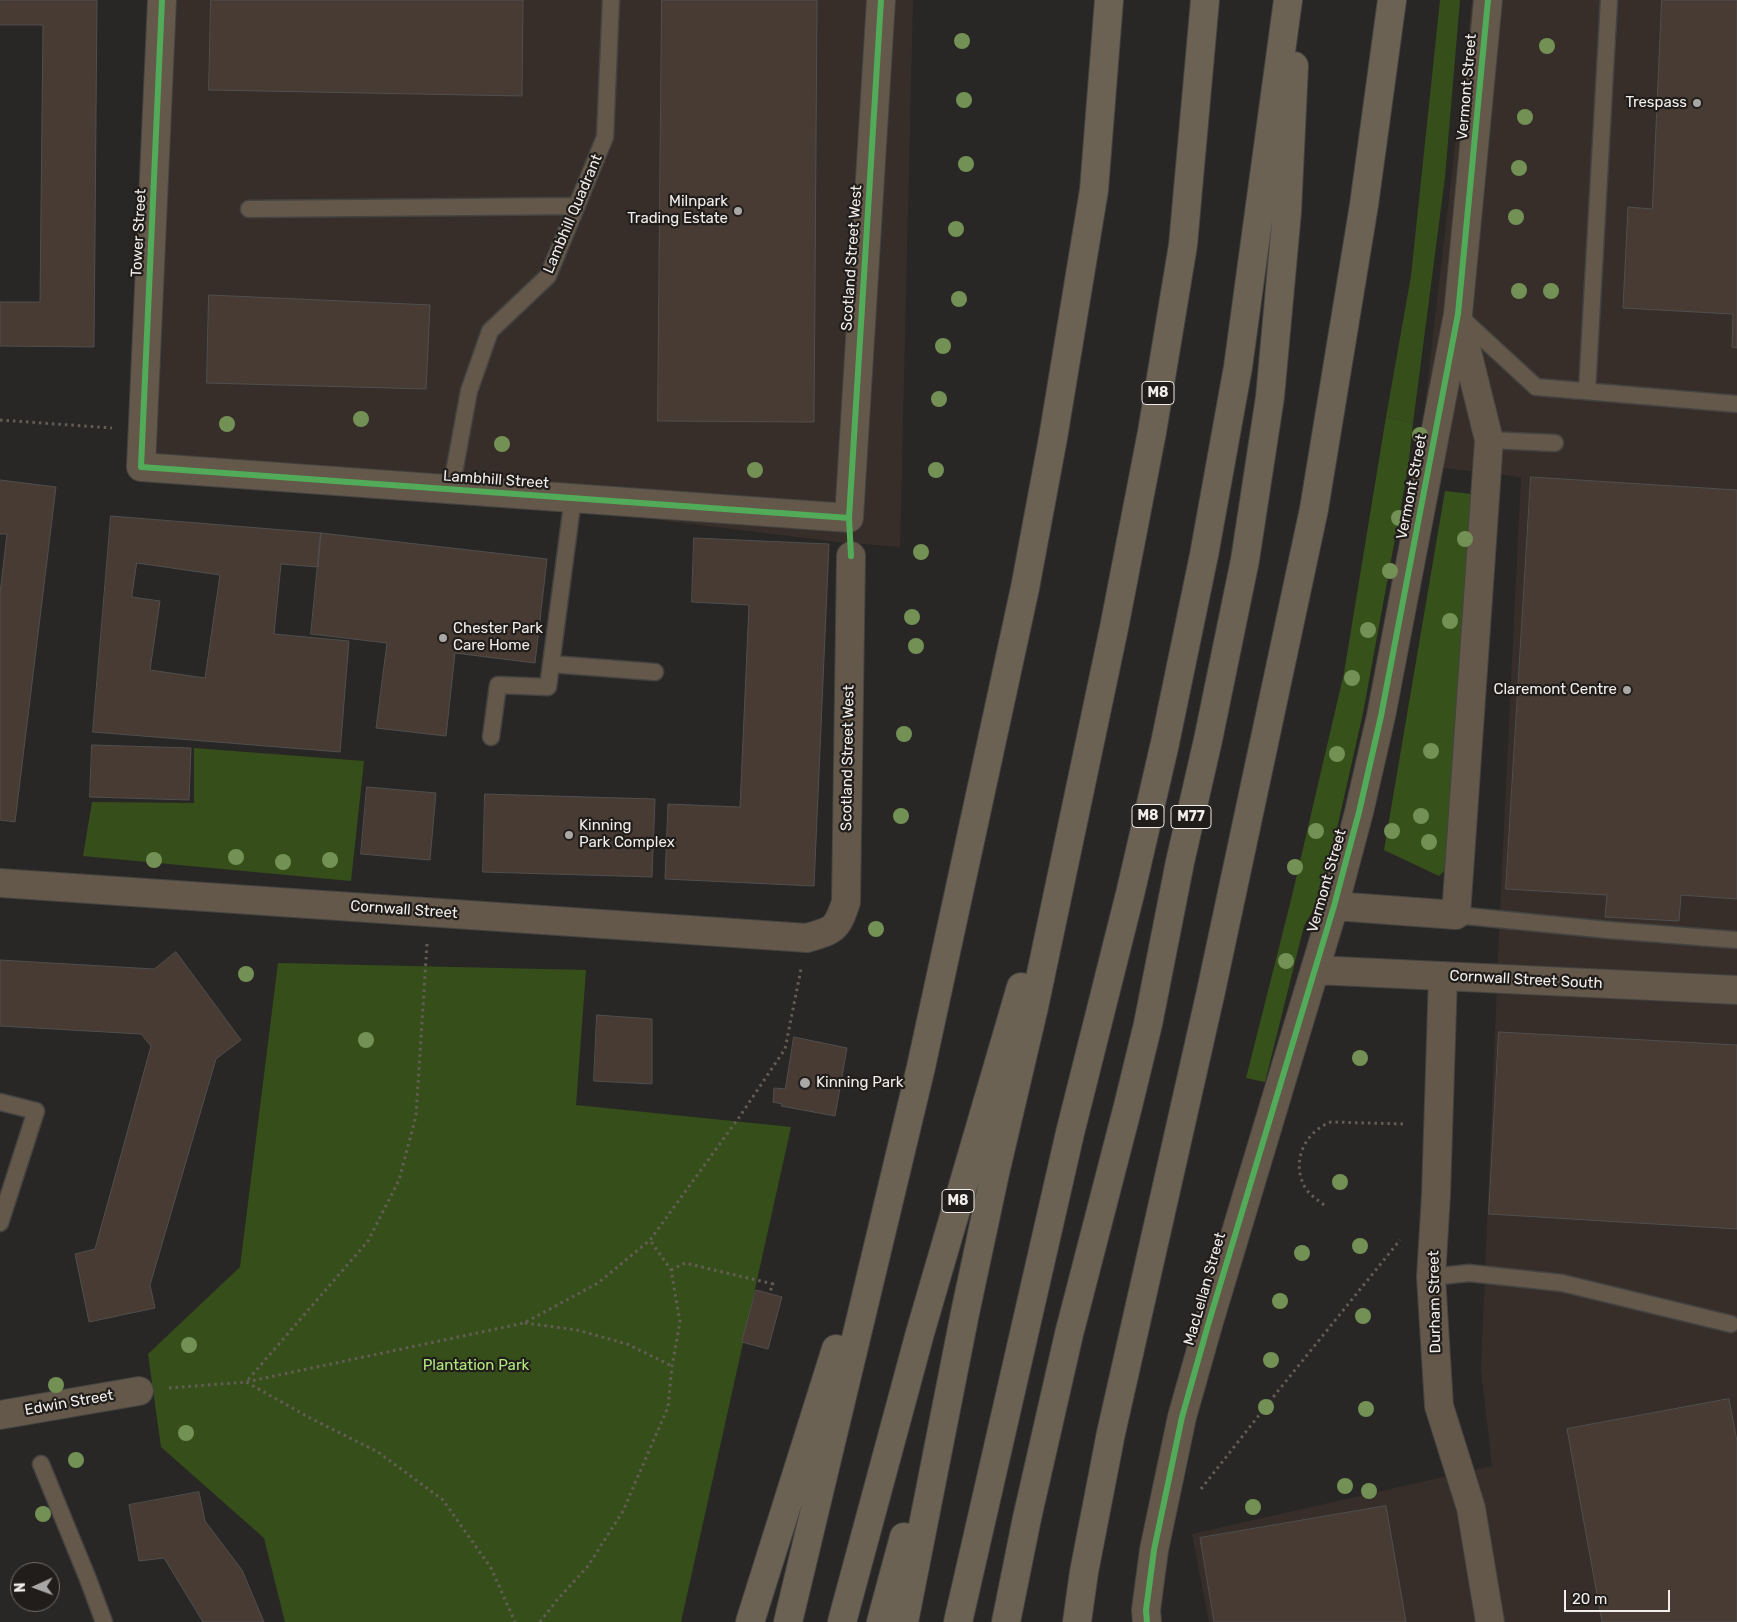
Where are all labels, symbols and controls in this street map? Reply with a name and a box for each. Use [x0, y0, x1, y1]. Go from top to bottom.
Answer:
street label: Vermont Street [1453, 33, 1481, 141]
place label: Trespass [1625, 94, 1687, 112]
marker: Trespass [1691, 97, 1703, 109]
street label: Lambhill Quadrant [540, 152, 606, 276]
street label: Scotland Street West [838, 184, 866, 332]
street label: Tower Street [128, 188, 150, 278]
place label: Milnpark Trading Estate [627, 193, 728, 228]
marker: Milnpark Trading Estate [732, 205, 744, 217]
road number: M8 [1142, 382, 1174, 404]
street label: Vermont Street [1393, 433, 1431, 541]
street label: Lambhill Street [442, 467, 550, 493]
place label: Chester Park Care Home [453, 620, 543, 655]
marker: Chester Park Care Home [437, 632, 449, 644]
place label: Claremont Centre [1493, 681, 1617, 699]
marker: Claremont Centre [1621, 684, 1633, 696]
street label: Scotland Street West [838, 685, 858, 831]
road number: M8 [1132, 804, 1164, 828]
road number: M77 [1171, 806, 1211, 829]
place label: Kinning Park Complex [579, 817, 675, 852]
street label: Vermont Street [1304, 827, 1350, 935]
marker: Kinning Park Complex [563, 829, 575, 841]
street label: Cornwall Street [350, 897, 458, 923]
street label: Cornwall Street South [1449, 967, 1603, 993]
place label: Kinning Park [816, 1074, 903, 1092]
marker: Kinning Park [798, 1076, 812, 1090]
road number: M8 [942, 1190, 974, 1212]
street label: MacLellan Street [1180, 1230, 1230, 1348]
street label: Durham Street [1425, 1250, 1445, 1354]
park label: Plantation Park [423, 1357, 529, 1375]
street label: Edwin Street [23, 1386, 115, 1420]
north arrow [10, 1562, 60, 1612]
scale bar [1567, 1580, 1673, 1612]
text: N [12, 1582, 29, 1593]
text: 20 m [1572, 1590, 1607, 1608]

